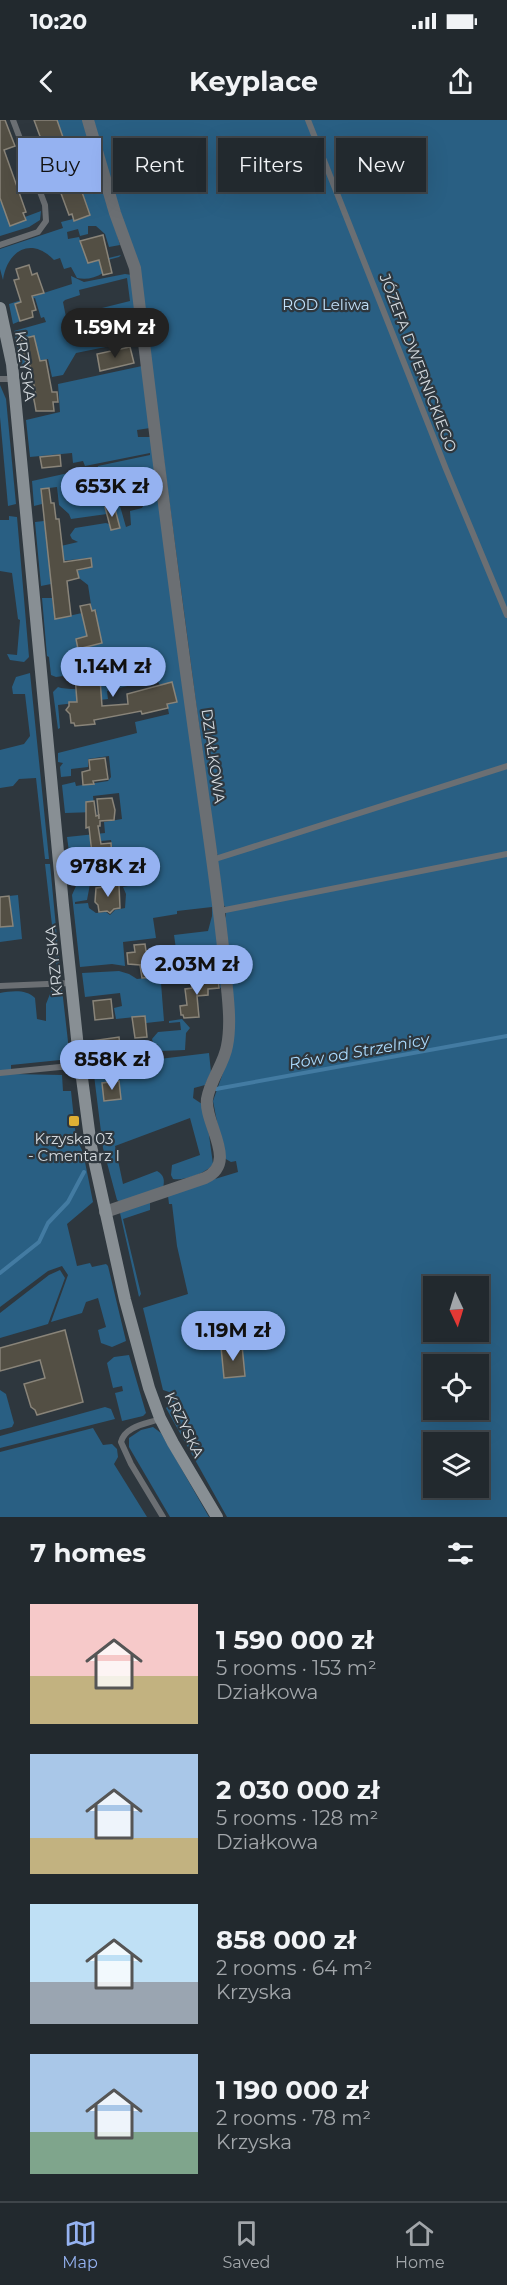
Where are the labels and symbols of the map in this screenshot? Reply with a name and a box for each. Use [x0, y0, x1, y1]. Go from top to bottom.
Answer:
street label: JÓZEFA DWERNICKIEGO [375, 270, 461, 455]
park label: ROD Leliwa [282, 295, 370, 314]
pin: 1.59M zł [53, 308, 177, 359]
street label: KRZYSKA [11, 330, 40, 403]
pin: 653K zł [57, 467, 167, 518]
pin: 1.14M zł [51, 647, 175, 698]
street label: DZIAŁKOWA [197, 707, 230, 805]
pin: 978K zł [53, 847, 163, 898]
street label: KRZYSKA [40, 925, 67, 997]
pin: 2.03M zł [135, 945, 259, 996]
water label: Rów od Strzelnicy [287, 1030, 432, 1073]
pin: 858K zł [57, 1040, 167, 1091]
marker: Krzyska 03 - Cmentarz I [67, 1114, 81, 1128]
place label: Krzyska 03 - Cmentarz I [28, 1129, 120, 1165]
north arrow [423, 1276, 489, 1342]
pin: 1.19M zł [171, 1311, 295, 1362]
street label: KRZYSKA [160, 1389, 209, 1461]

